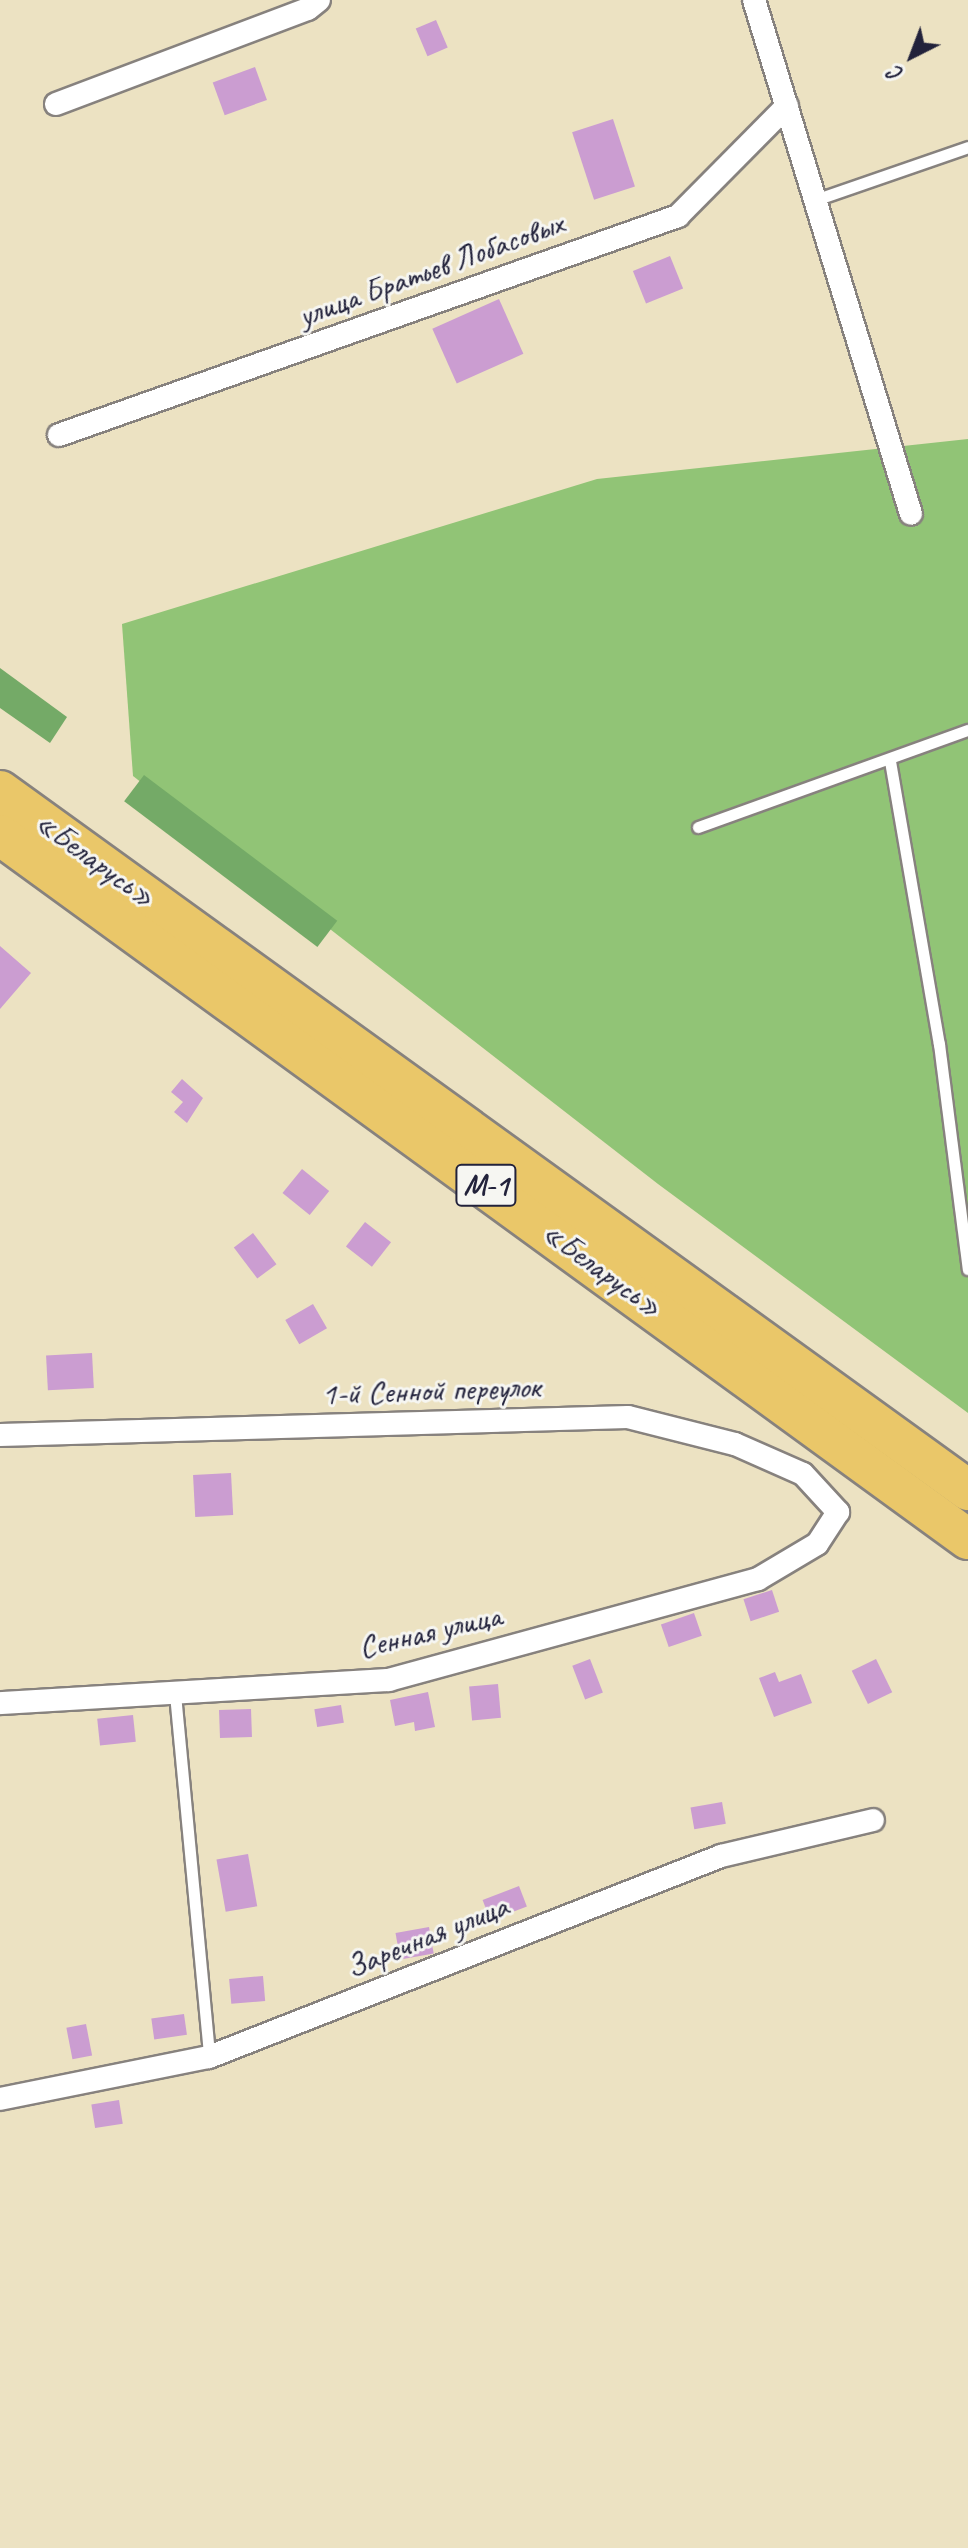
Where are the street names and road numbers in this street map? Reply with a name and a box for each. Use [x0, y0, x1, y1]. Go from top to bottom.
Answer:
street label: улица Братьев Лобасовых [292, 204, 570, 336]
street label: «Беларусь» [27, 804, 163, 916]
road number: М-1 [454, 1159, 518, 1211]
street label: «Беларусь» [534, 1214, 670, 1326]
street label: 1-й Сенной переулок [321, 1368, 541, 1414]
street label: Сенная улица [355, 1597, 505, 1667]
street label: Заречная улица [340, 1887, 514, 1987]

